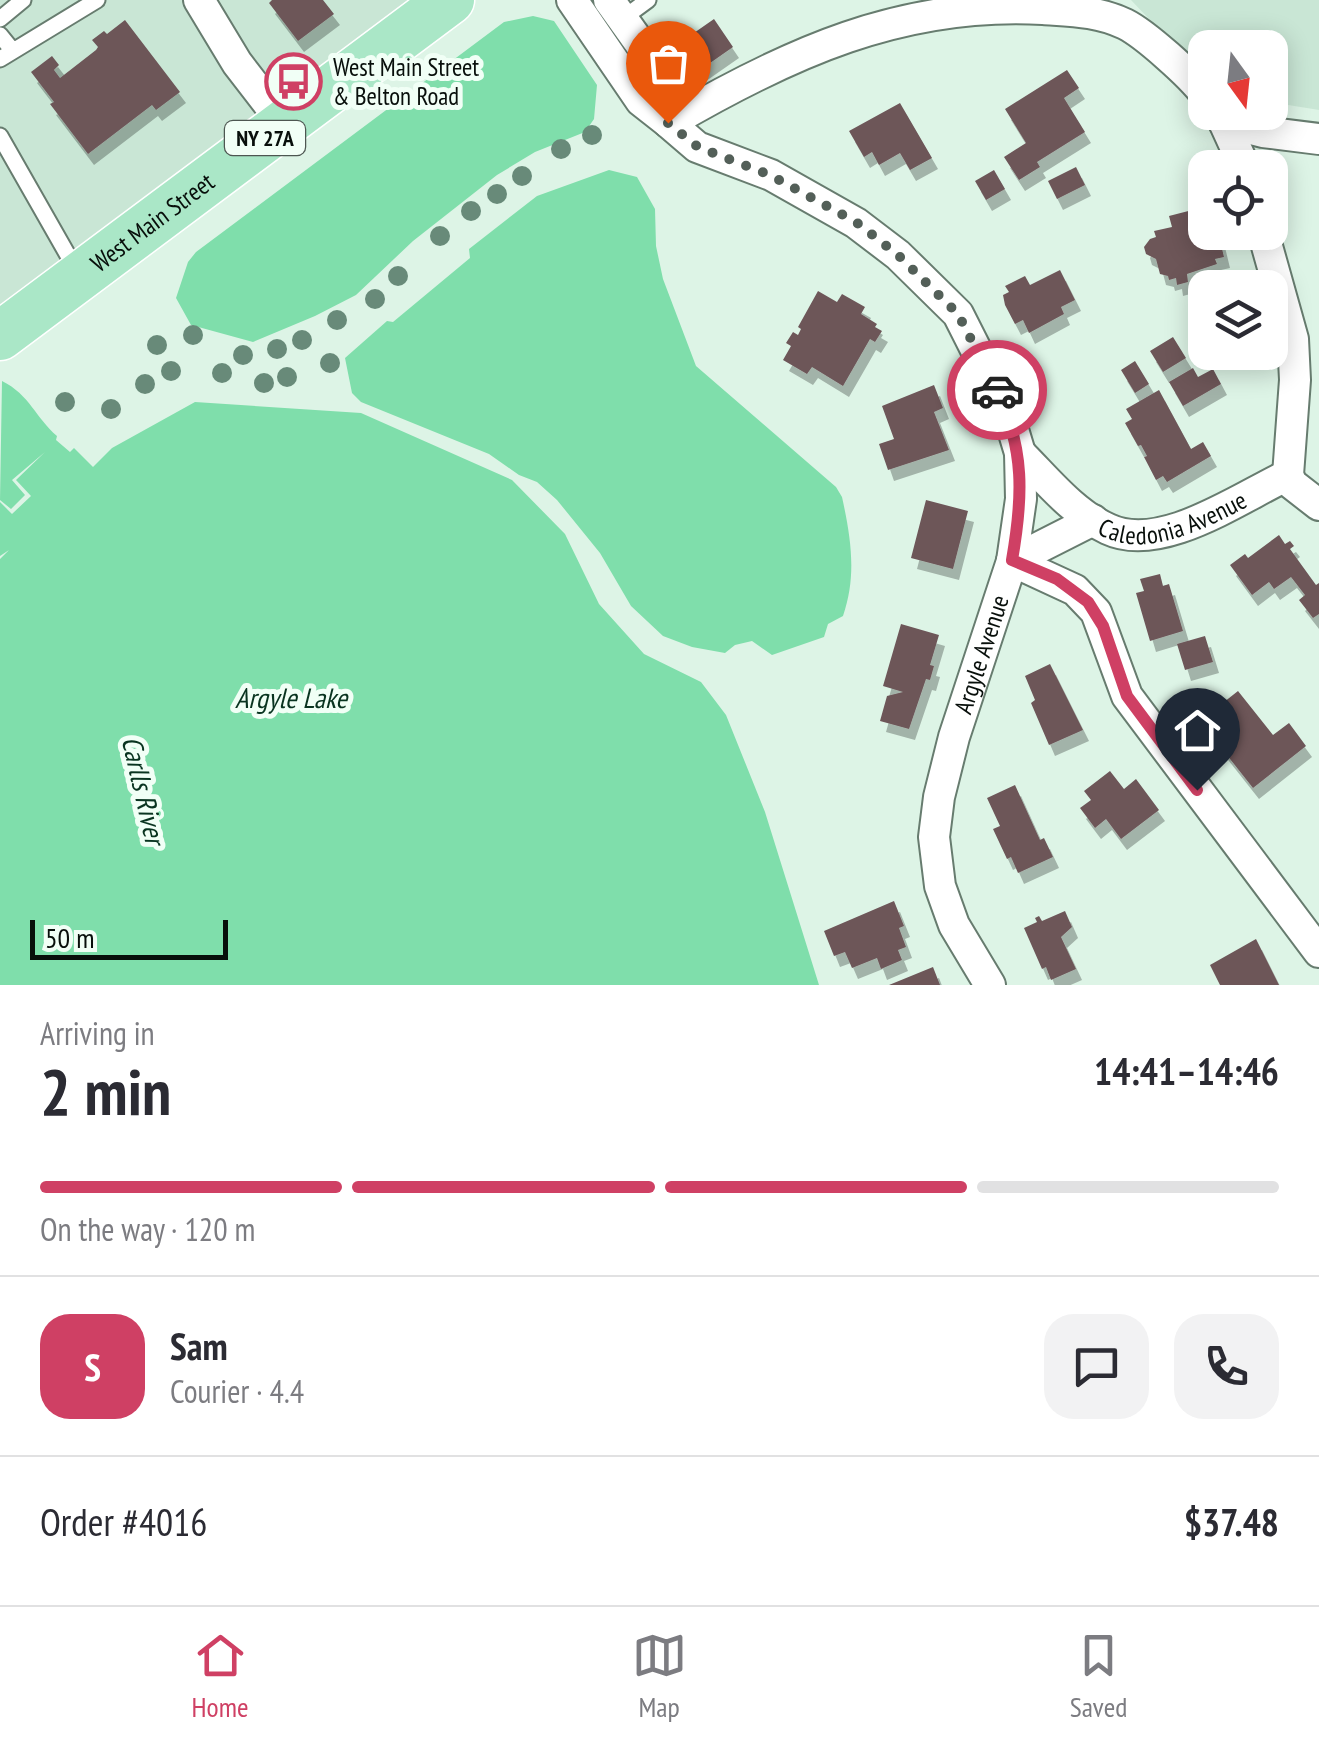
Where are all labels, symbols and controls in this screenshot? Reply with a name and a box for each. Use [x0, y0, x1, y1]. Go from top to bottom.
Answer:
pin [626, 21, 711, 124]
north arrow [1188, 30, 1288, 130]
map controls [1188, 30, 1288, 370]
icon: bag [641, 36, 696, 91]
bus stop icon: West Main Street & Belton Road [264, 51, 324, 111]
place label: West Main Street & Belton Road [333, 51, 479, 112]
road number: NY 27A [225, 121, 305, 155]
button: locate [1188, 150, 1288, 250]
street label: West Main Street [84, 166, 221, 279]
button: layers [1188, 270, 1288, 370]
courier [947, 340, 1047, 440]
icon: car [970, 363, 1025, 418]
street label: Caledonia Avenue [1093, 484, 1252, 551]
street label: Argyle Avenue [947, 591, 1016, 718]
water label: Argyle Lake [235, 679, 350, 716]
pin [1155, 688, 1240, 791]
icon: home [1170, 703, 1225, 758]
water label: Carlls River [114, 733, 175, 852]
scale bar [30, 915, 228, 960]
text: 50 m [45, 919, 94, 956]
text: Arriving in [40, 1012, 155, 1054]
text: 14:41–14:46 [1094, 1046, 1279, 1095]
text: 2 min [40, 1049, 171, 1133]
text: On the way · 120 m [40, 1208, 255, 1250]
button: chat [1044, 1314, 1149, 1419]
button: phone [1174, 1314, 1279, 1419]
text: Sam [170, 1321, 228, 1370]
text: S [84, 1342, 101, 1391]
text: Courier · 4.4 [170, 1370, 304, 1412]
text: Order #4016 [40, 1497, 207, 1546]
text: $37.48 [1184, 1497, 1279, 1546]
tab: Home [192, 1628, 248, 1725]
tab: Map [632, 1628, 687, 1725]
tab: Saved [1070, 1628, 1127, 1725]

